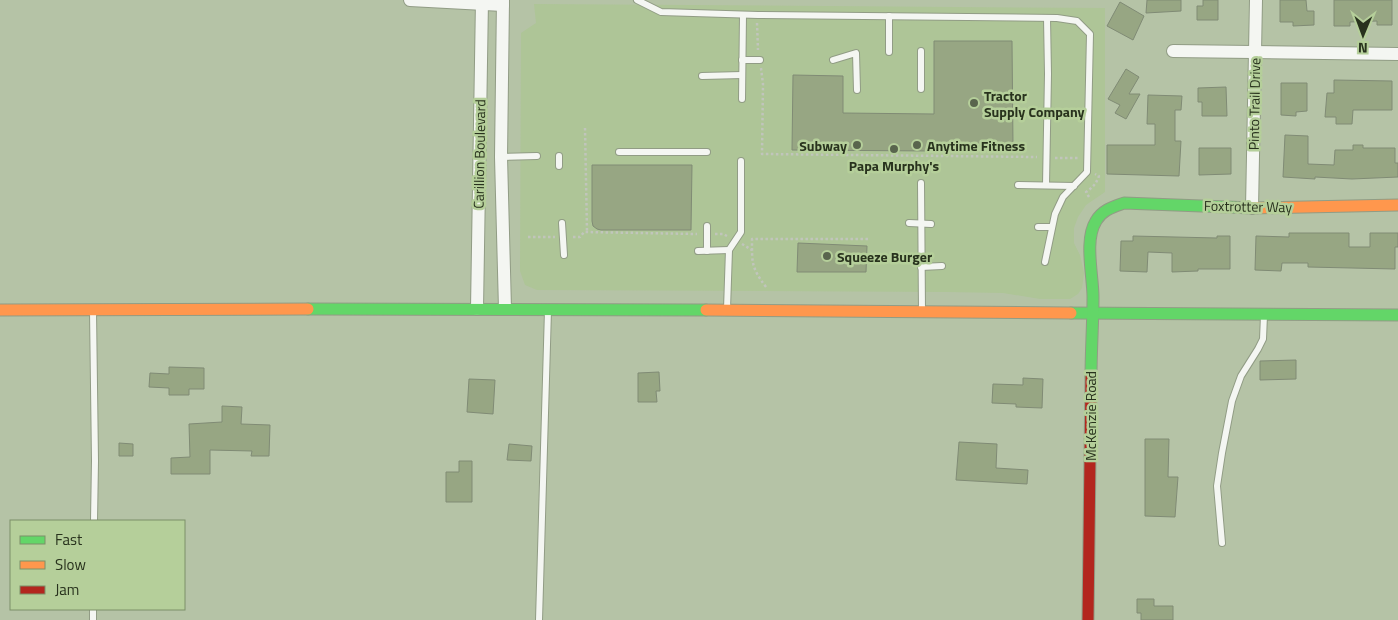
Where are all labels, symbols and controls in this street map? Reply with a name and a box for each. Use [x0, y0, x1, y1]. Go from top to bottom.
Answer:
north arrow [1338, 10, 1388, 60]
text: N [1358, 38, 1368, 59]
street label: Pinto Trail Drive [1243, 58, 1265, 150]
place label: Tractor Supply Company [984, 85, 1085, 122]
marker: Tractor Supply Company [968, 97, 980, 109]
street label: Carillion Boulevard [468, 99, 490, 209]
place label: Subway [799, 135, 847, 156]
place label: Anytime Fitness [927, 135, 1025, 156]
marker: Subway [851, 139, 863, 151]
marker: Anytime Fitness [911, 139, 923, 151]
marker: Papa Murphy's [888, 143, 900, 155]
place label: Papa Murphy's [849, 155, 940, 176]
street label: Foxtrotter Way [1204, 195, 1293, 217]
place label: Squeeze Burger [837, 246, 932, 267]
marker: Squeeze Burger [821, 250, 833, 262]
street label: McKenzie Road [1080, 371, 1101, 461]
legend [10, 520, 185, 610]
text: Fast [55, 528, 83, 551]
text: Slow [55, 553, 86, 576]
text: Jam [55, 578, 79, 601]

